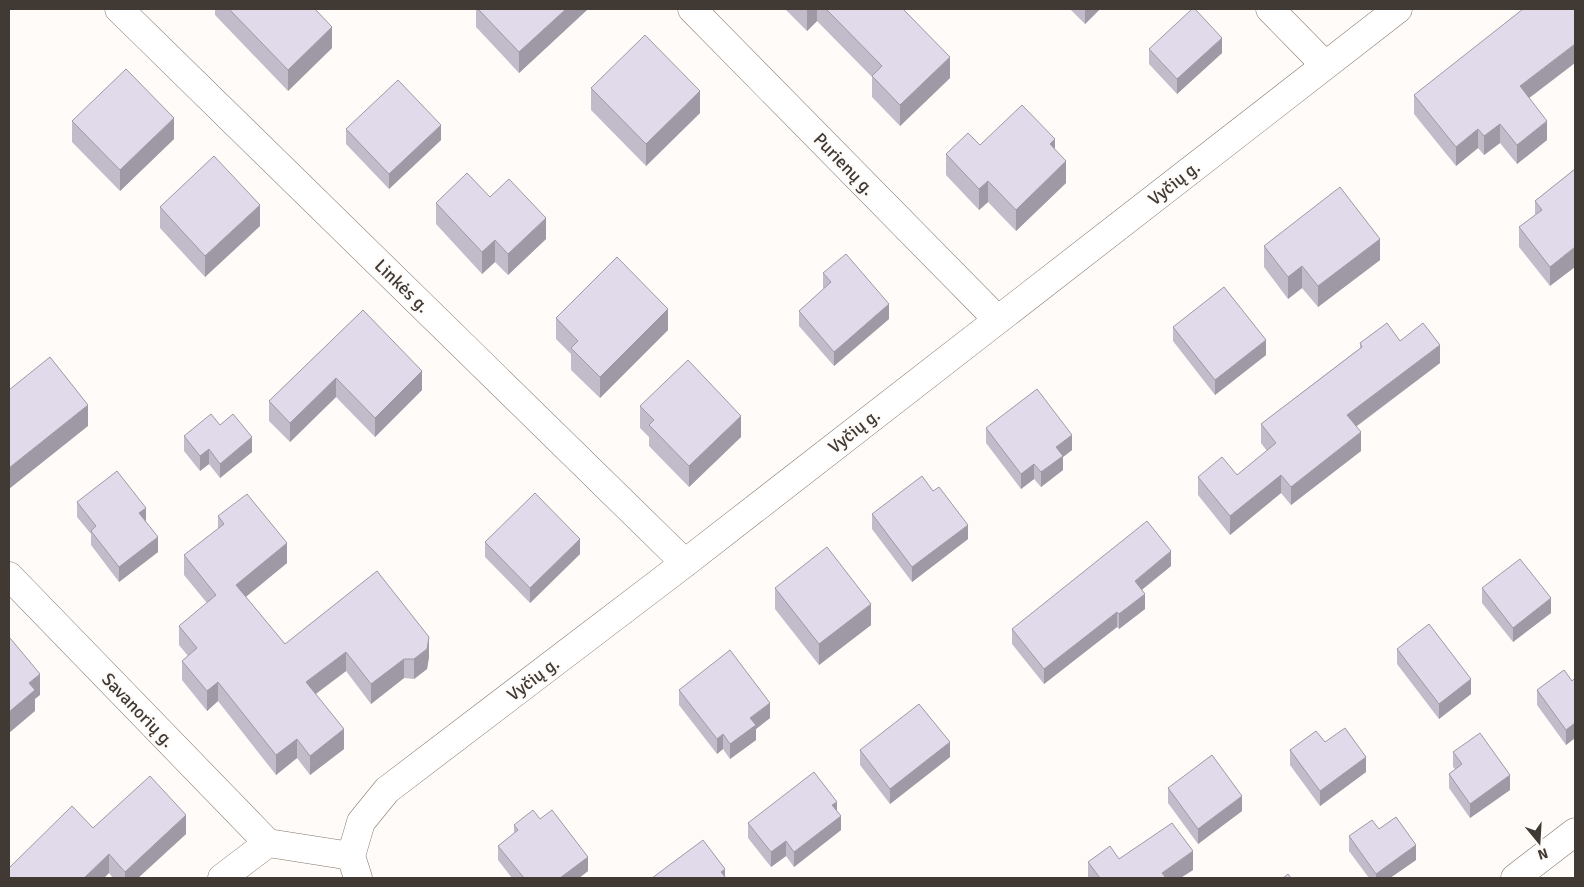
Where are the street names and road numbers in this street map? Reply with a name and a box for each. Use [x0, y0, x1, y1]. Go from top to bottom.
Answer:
street label: Purienų g. [809, 128, 879, 200]
street label: Vyčių g. [1144, 156, 1204, 210]
street label: Linkės g. [370, 255, 434, 317]
street label: Vyčių g. [824, 404, 884, 458]
street label: Vyčių g. [503, 652, 563, 706]
street label: Savanorių g. [97, 668, 179, 752]

